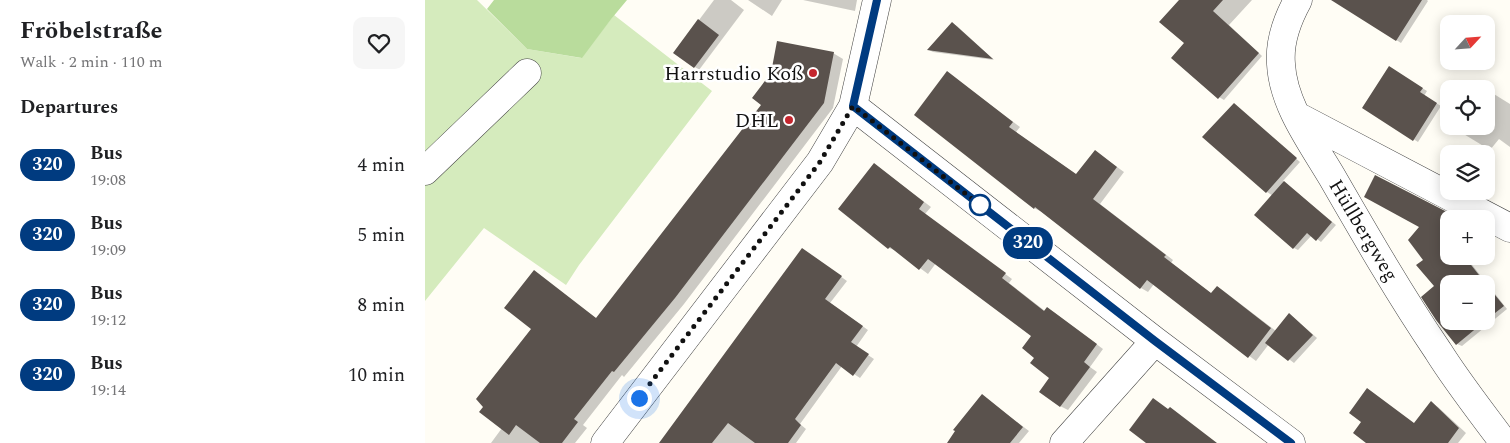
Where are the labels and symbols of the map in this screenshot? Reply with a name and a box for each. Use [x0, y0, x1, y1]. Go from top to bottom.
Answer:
north arrow [1440, 15, 1495, 70]
place label: Harrstudio Koß [664, 59, 803, 89]
marker: Harrstudio Koß [807, 67, 819, 79]
place label: DHL [735, 106, 779, 136]
marker: DHL [783, 114, 795, 126]
street label: Hüllbergweg [1321, 174, 1406, 287]
unlabelled marker [969, 194, 991, 216]
line badge: 320 [999, 227, 1057, 259]
your location [627, 386, 652, 411]

